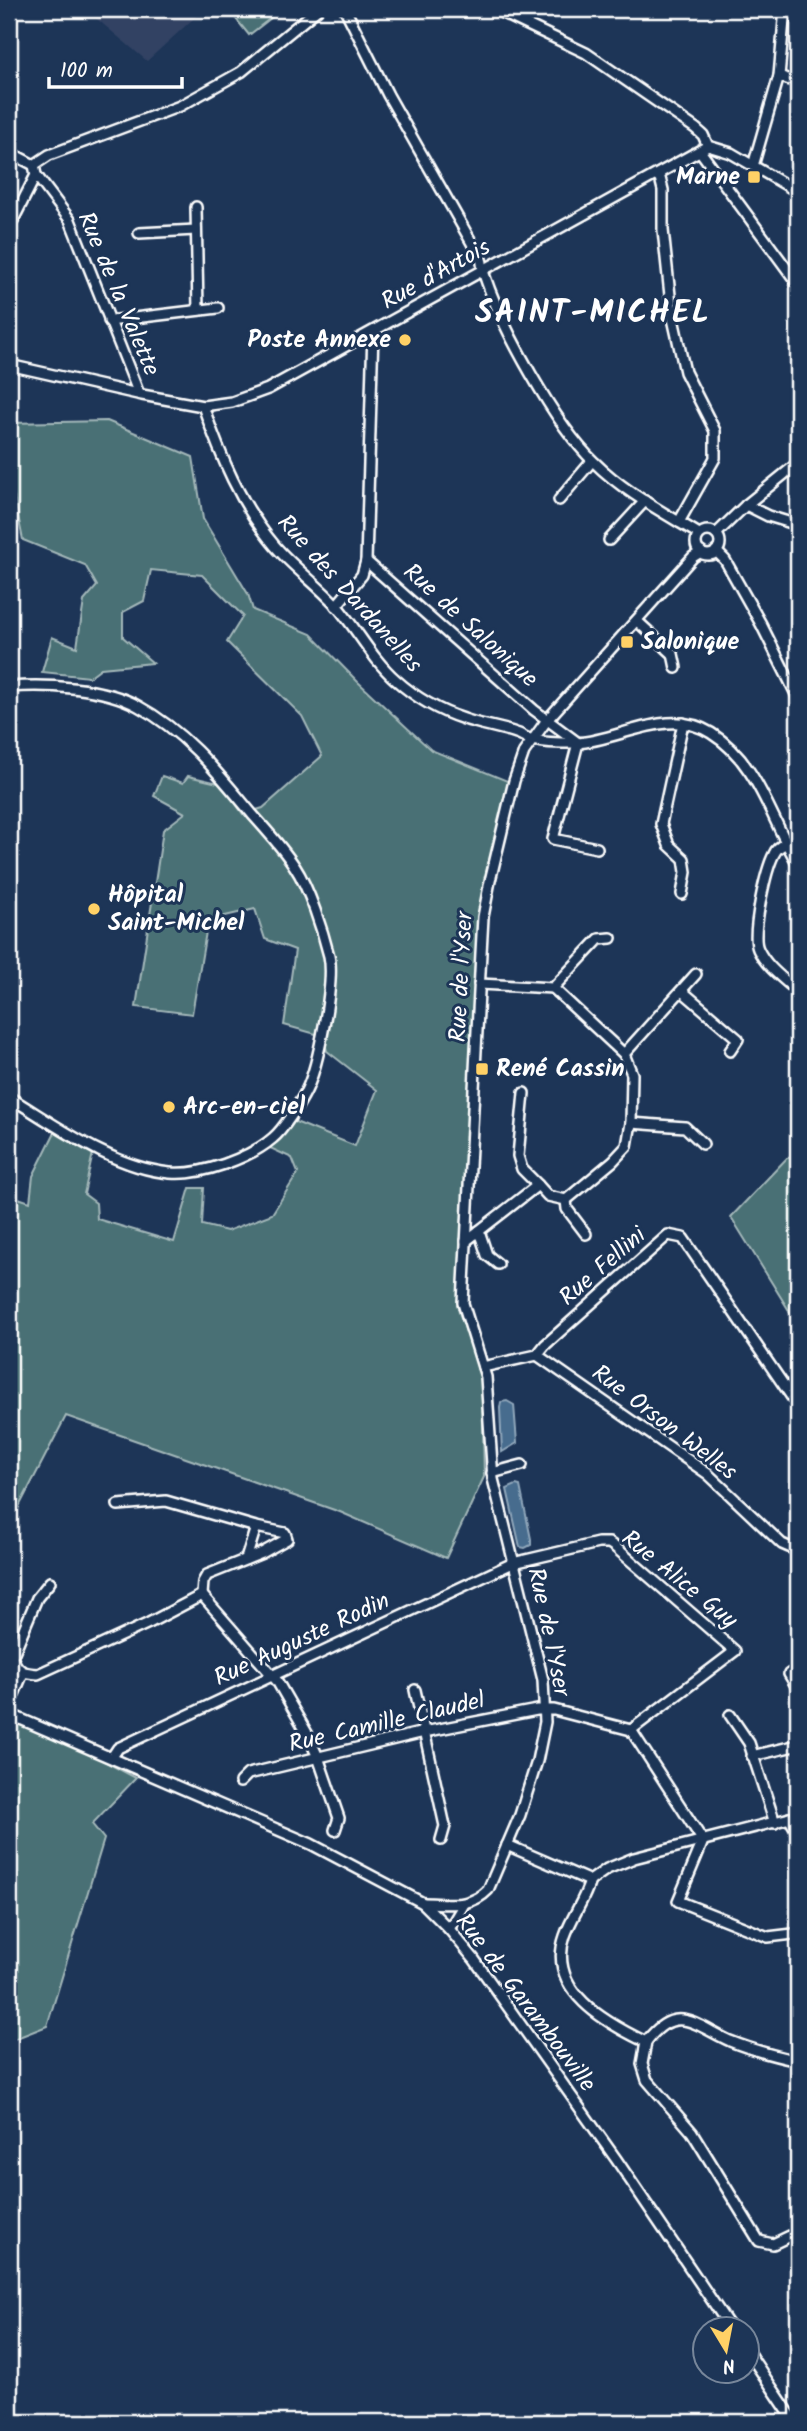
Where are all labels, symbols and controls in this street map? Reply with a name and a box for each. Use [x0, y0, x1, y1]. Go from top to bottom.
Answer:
scale bar [49, 46, 182, 90]
text: 100 m [60, 55, 113, 88]
place label: Marne [676, 158, 740, 197]
marker: Marne [746, 169, 762, 185]
street label: Rue de la Valette [66, 206, 170, 382]
street label: Rue d'Artois [374, 229, 498, 321]
district label: SAINT-MICHEL [475, 288, 711, 339]
place label: Poste Annexe [247, 321, 391, 360]
marker: Poste Annexe [397, 332, 413, 348]
street label: Rue des Dardanelles [267, 506, 431, 682]
street label: Rue de Salonique [393, 554, 547, 698]
place label: Salonique [641, 623, 739, 662]
marker: Salonique [619, 634, 635, 650]
place label: Hôpital Saint-Michel [108, 876, 245, 943]
marker: Hôpital Saint-Michel [86, 901, 102, 917]
street label: Rue de l'Yser [439, 909, 485, 1043]
place label: René Cassin [496, 1050, 625, 1089]
marker: René Cassin [474, 1061, 490, 1077]
place label: Arc-en-ciel [183, 1088, 306, 1127]
marker: Arc-en-ciel [161, 1099, 177, 1115]
street label: Rue Fellini [550, 1217, 657, 1316]
street label: Rue Orson Welles [583, 1355, 745, 1491]
street label: Rue Alice Guy [612, 1521, 747, 1640]
street label: Rue de l'Yser [515, 1564, 581, 1702]
street label: Rue Auguste Rodin [207, 1582, 397, 1698]
street label: Rue Camille Claudel [285, 1681, 489, 1765]
street label: Rue de Garambouville [444, 1905, 606, 2101]
north arrow [692, 2316, 762, 2386]
text: N [720, 2349, 737, 2381]

